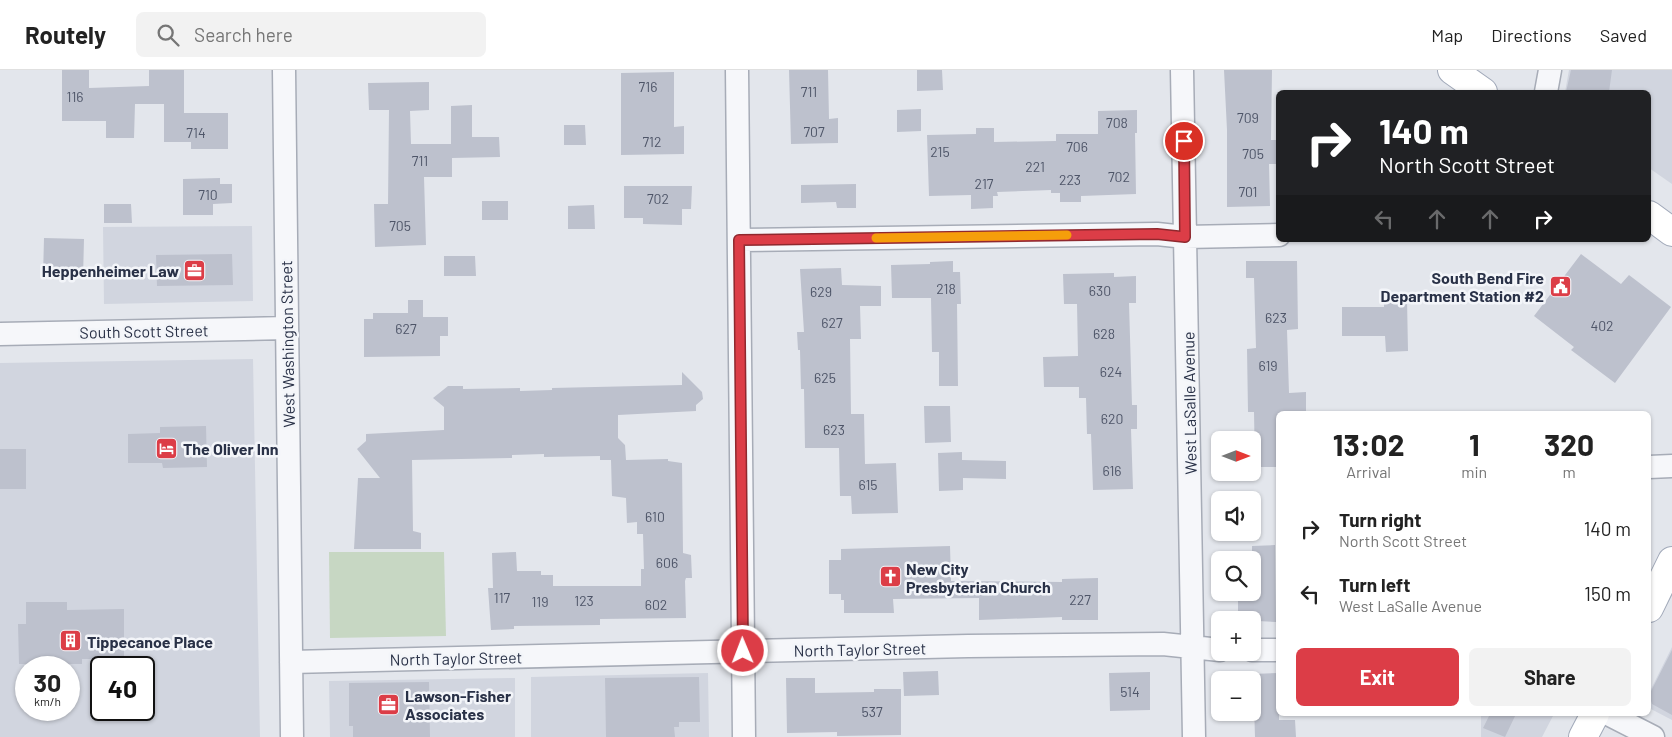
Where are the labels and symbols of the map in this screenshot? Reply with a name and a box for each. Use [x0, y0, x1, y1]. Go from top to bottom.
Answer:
house number: 716 [639, 78, 657, 95]
house number: 711 [801, 83, 817, 100]
house number: 116 [66, 88, 84, 105]
house number: 709 [1237, 109, 1259, 126]
house number: 708 [1106, 114, 1128, 131]
pin [1163, 120, 1205, 162]
house number: 707 [803, 123, 825, 140]
house number: 714 [186, 124, 206, 141]
house number: 712 [642, 133, 662, 150]
house number: 706 [1066, 138, 1088, 155]
house number: 215 [930, 143, 950, 160]
house number: 705 [1242, 145, 1264, 162]
house number: 711 [412, 152, 428, 169]
house number: 221 [1025, 158, 1045, 175]
house number: 702 [1108, 168, 1130, 185]
house number: 223 [1059, 171, 1081, 188]
house number: 217 [975, 175, 994, 192]
house number: 701 [1238, 183, 1258, 200]
house number: 710 [198, 186, 218, 203]
house number: 702 [647, 190, 669, 207]
house number: 705 [389, 217, 411, 234]
office icon: Heppenheimer Law [183, 258, 207, 282]
street label: West Washington Street [276, 260, 298, 428]
place label: Heppenheimer Law [42, 261, 179, 280]
place label: South Bend Fire Department Station #2 [1381, 268, 1544, 305]
public building icon: South Bend Fire Department Station #2 [1548, 274, 1572, 298]
house number: 218 [936, 280, 956, 297]
house number: 630 [1089, 282, 1111, 299]
house number: 629 [810, 283, 832, 300]
house number: 623 [1265, 309, 1287, 326]
house number: 627 [821, 314, 843, 331]
house number: 402 [1590, 317, 1614, 334]
street label: South Scott Street [79, 320, 209, 342]
house number: 627 [395, 320, 417, 337]
house number: 628 [1093, 325, 1115, 342]
street label: West LaSalle Avenue [1178, 331, 1200, 475]
house number: 619 [1258, 357, 1278, 374]
house number: 624 [1100, 363, 1122, 380]
house number: 625 [814, 369, 836, 386]
house number: 620 [1101, 410, 1123, 427]
house number: 623 [823, 421, 845, 438]
north arrow [1211, 431, 1261, 481]
hotel icon: The Oliver Inn [155, 436, 179, 460]
place label: The Oliver Inn [183, 439, 279, 458]
house number: 616 [1102, 462, 1122, 479]
house number: 615 [858, 476, 878, 493]
house number: 610 [645, 508, 665, 525]
house number: 606 [656, 554, 678, 571]
place label: New City Presbyterian Church [906, 559, 1051, 596]
church icon: New City Presbyterian Church [878, 565, 902, 589]
house number: 117 [494, 589, 511, 606]
house number: 227 [1069, 591, 1091, 608]
house number: 123 [574, 592, 594, 609]
house number: 119 [531, 593, 549, 610]
house number: 602 [645, 596, 667, 613]
position arrow [716, 624, 768, 676]
building icon: Tippecanoe Place [59, 629, 83, 653]
place label: Tippecanoe Place [87, 632, 213, 651]
street label: North Taylor Street [794, 638, 926, 660]
street label: North Taylor Street [390, 647, 522, 669]
speed limit sign: 40 [90, 656, 155, 721]
house number: 514 [1120, 683, 1140, 700]
place label: Lawson-Fisher Associates [405, 686, 511, 723]
office icon: Lawson-Fisher Associates [377, 692, 401, 716]
house number: 537 [861, 703, 883, 720]

